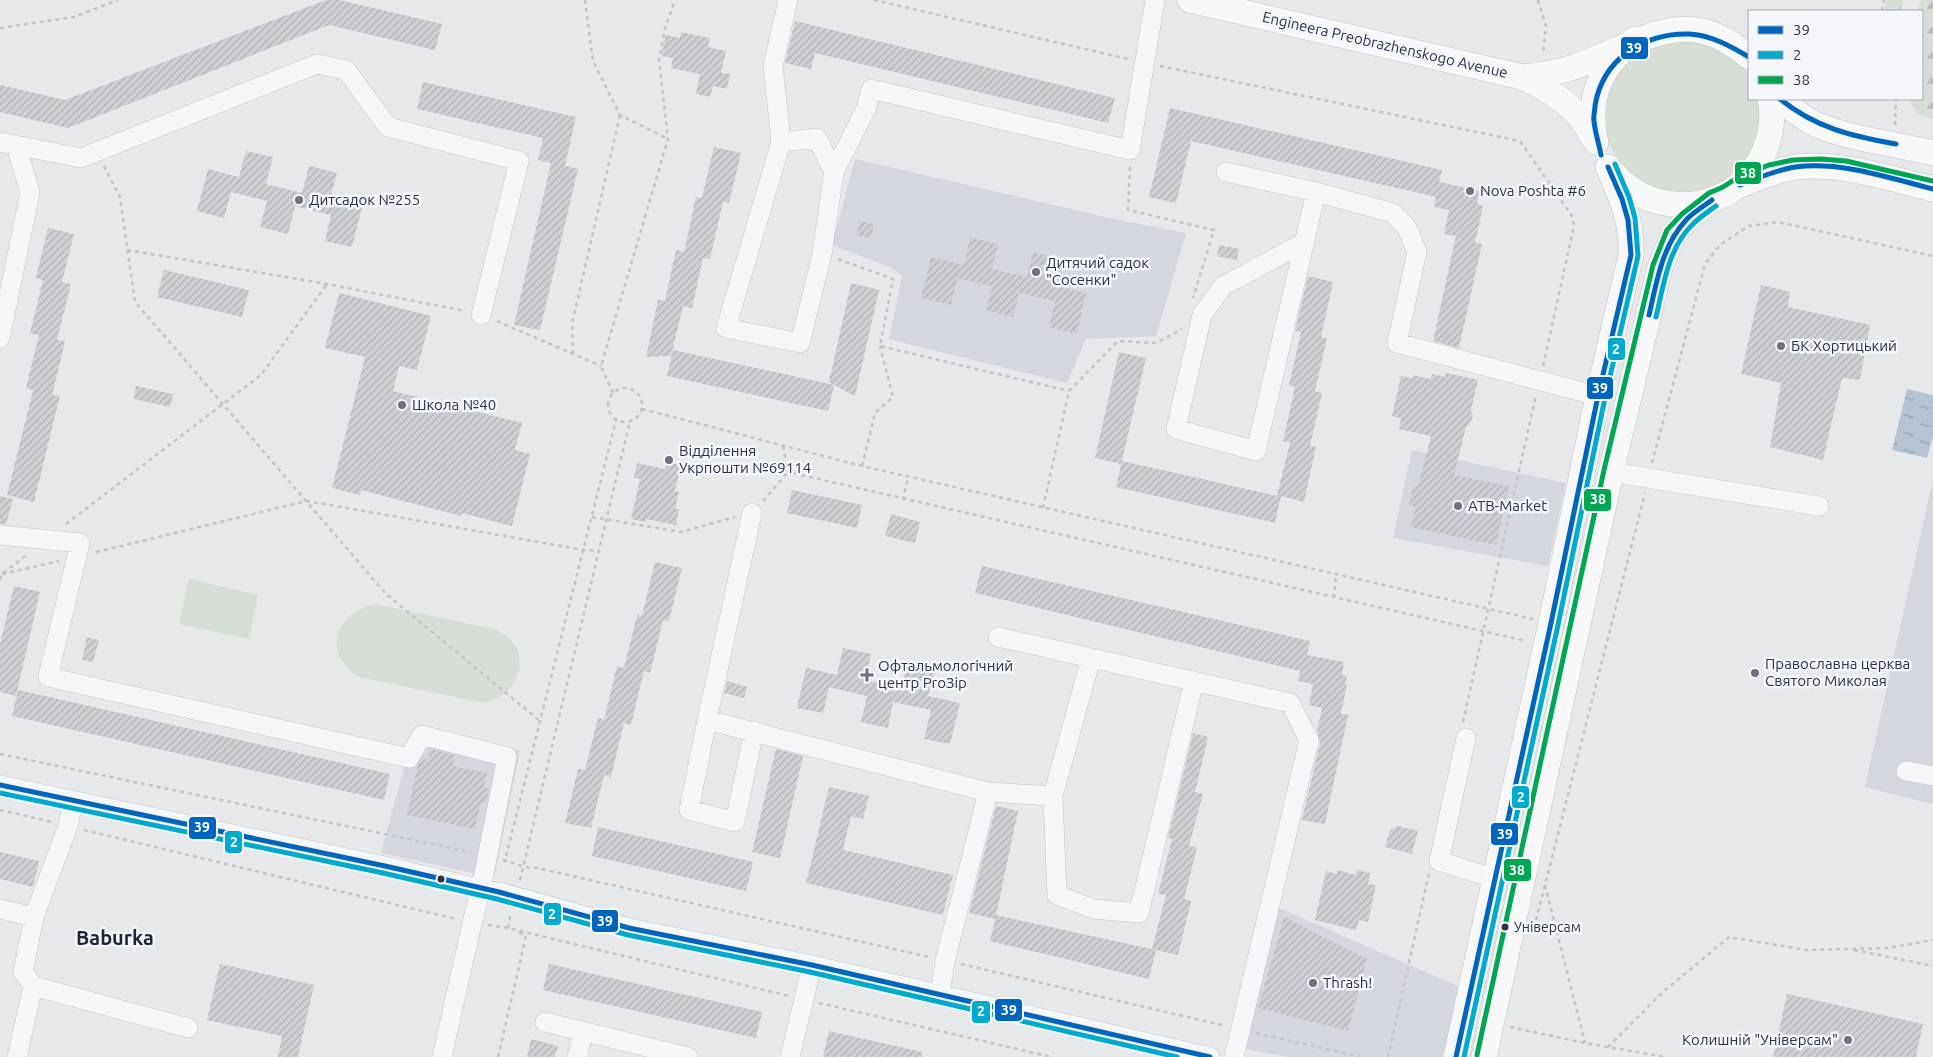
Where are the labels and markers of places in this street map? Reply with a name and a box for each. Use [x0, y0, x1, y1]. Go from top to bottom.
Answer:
place label: Nova Poshta #6 [1480, 182, 1586, 199]
marker: Nova Poshta #6 [1464, 185, 1476, 197]
place label: Дитсадок №255 [309, 191, 420, 208]
marker: Дитсадок №255 [293, 194, 305, 206]
place label: Дитячий садок "Сосенки" [1046, 254, 1149, 288]
marker: Дитячий садок "Сосенки" [1030, 266, 1042, 278]
place label: БК Хортицький [1791, 337, 1897, 354]
marker: БК Хортицький [1775, 340, 1787, 352]
place label: Школа №40 [412, 396, 496, 413]
marker: Школа №40 [396, 399, 408, 411]
place label: Відділення Укрпошти №69114 [679, 442, 811, 476]
marker: Відділення Укрпошти №69114 [663, 454, 675, 466]
place label: ATB-Market [1468, 497, 1547, 514]
marker: ATB-Market [1452, 500, 1464, 512]
place label: Православна церква Святого Миколая [1765, 655, 1910, 689]
place label: Офтальмологічний центр ProЗір [878, 657, 1013, 691]
marker: Православна церква Святого Миколая [1749, 667, 1761, 679]
marker: Офтальмологічний центр ProЗір [860, 668, 874, 682]
unlabelled marker [436, 874, 446, 884]
place label: Універсам [1514, 919, 1581, 935]
marker: Універсам [1500, 922, 1510, 932]
place label: Thrash! [1323, 974, 1373, 991]
marker: Thrash! [1307, 977, 1319, 989]
place label: Колишній "Універсам" [1682, 1031, 1838, 1048]
marker: Колишній "Універсам" [1842, 1034, 1854, 1046]

